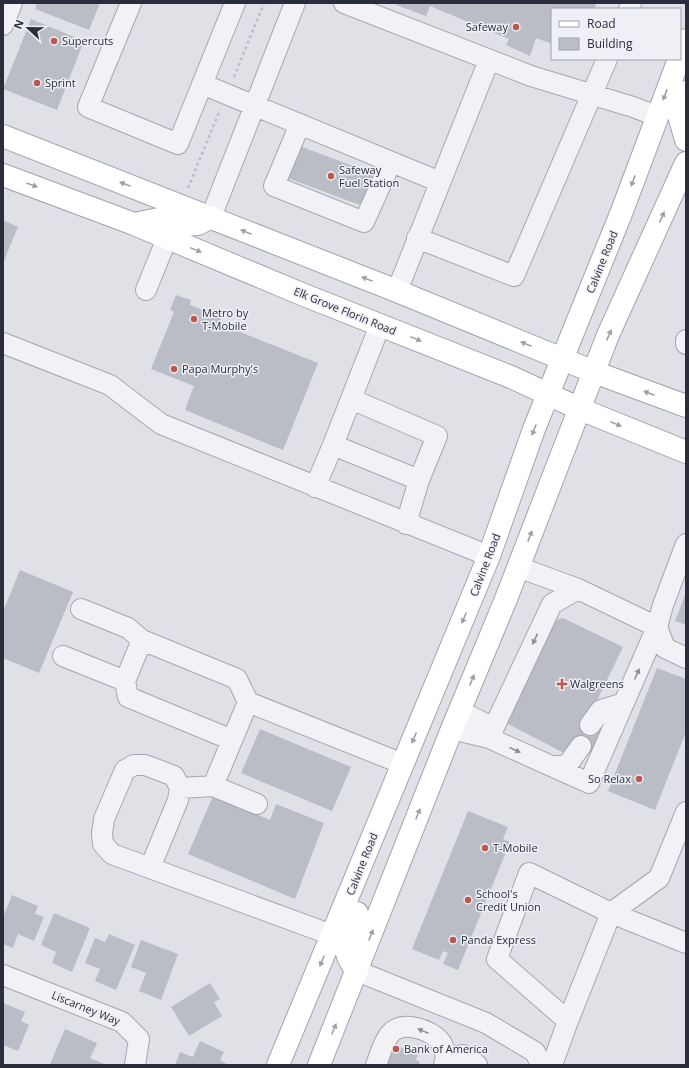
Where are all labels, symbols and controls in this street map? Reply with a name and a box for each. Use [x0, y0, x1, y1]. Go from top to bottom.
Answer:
north arrow [8, 8, 48, 48]
legend [551, 8, 681, 60]
text: Road [587, 15, 616, 32]
text: N [10, 17, 27, 31]
place label: Safeway [466, 19, 508, 34]
marker: Safeway [511, 22, 521, 32]
place label: Supercuts [62, 33, 113, 48]
text: Building [587, 35, 633, 52]
marker: Supercuts [49, 36, 59, 46]
place label: Sprint [45, 75, 76, 90]
marker: Sprint [32, 78, 42, 88]
one-way arrow [662, 90, 668, 102]
place label: Safeway Fuel Station [339, 162, 399, 190]
marker: Safeway Fuel Station [326, 171, 336, 181]
one-way arrow [630, 175, 636, 187]
one-way arrow [119, 180, 131, 186]
one-way arrow [26, 182, 38, 188]
one-way arrow [659, 211, 665, 223]
one-way arrow [240, 228, 252, 234]
street label: Calvine Road [582, 228, 621, 295]
one-way arrow [191, 248, 203, 254]
one-way arrow [361, 276, 373, 282]
street label: Elk Grove Florin Road [292, 283, 399, 338]
place label: Metro by T-Mobile [202, 305, 249, 333]
marker: Metro by T-Mobile [189, 314, 199, 324]
one-way arrow [606, 329, 612, 341]
one-way arrow [411, 337, 423, 343]
one-way arrow [521, 341, 532, 347]
place label: Papa Murphy's [182, 361, 258, 376]
marker: Papa Murphy's [169, 364, 179, 374]
one-way arrow [643, 389, 655, 395]
one-way arrow [610, 421, 621, 427]
one-way arrow [531, 425, 537, 437]
one-way arrow [528, 530, 534, 542]
street label: Calvine Road [466, 531, 503, 598]
one-way arrow [461, 612, 467, 623]
one-way arrow [532, 634, 538, 645]
one-way arrow [634, 668, 640, 679]
one-way arrow [470, 673, 476, 685]
place label: Walgreens [570, 676, 624, 691]
marker: Walgreens [557, 679, 567, 689]
one-way arrow [411, 732, 417, 744]
one-way arrow [510, 747, 521, 753]
place label: So Relax [588, 771, 631, 786]
marker: So Relax [634, 774, 644, 784]
one-way arrow [416, 808, 422, 820]
street label: Calvine Road [342, 830, 381, 897]
place label: T-Mobile [493, 840, 538, 855]
marker: T-Mobile [480, 843, 490, 853]
place label: School's Credit Union [476, 886, 541, 914]
marker: School's Credit Union [463, 895, 473, 905]
one-way arrow [368, 929, 374, 941]
place label: Panda Express [461, 932, 536, 947]
marker: Panda Express [448, 935, 458, 945]
one-way arrow [318, 956, 324, 968]
street label: Liscarney Way [50, 987, 123, 1028]
one-way arrow [331, 1022, 337, 1034]
one-way arrow [416, 1027, 428, 1033]
place label: Bank of America [404, 1041, 488, 1056]
marker: Bank of America [391, 1044, 401, 1054]

